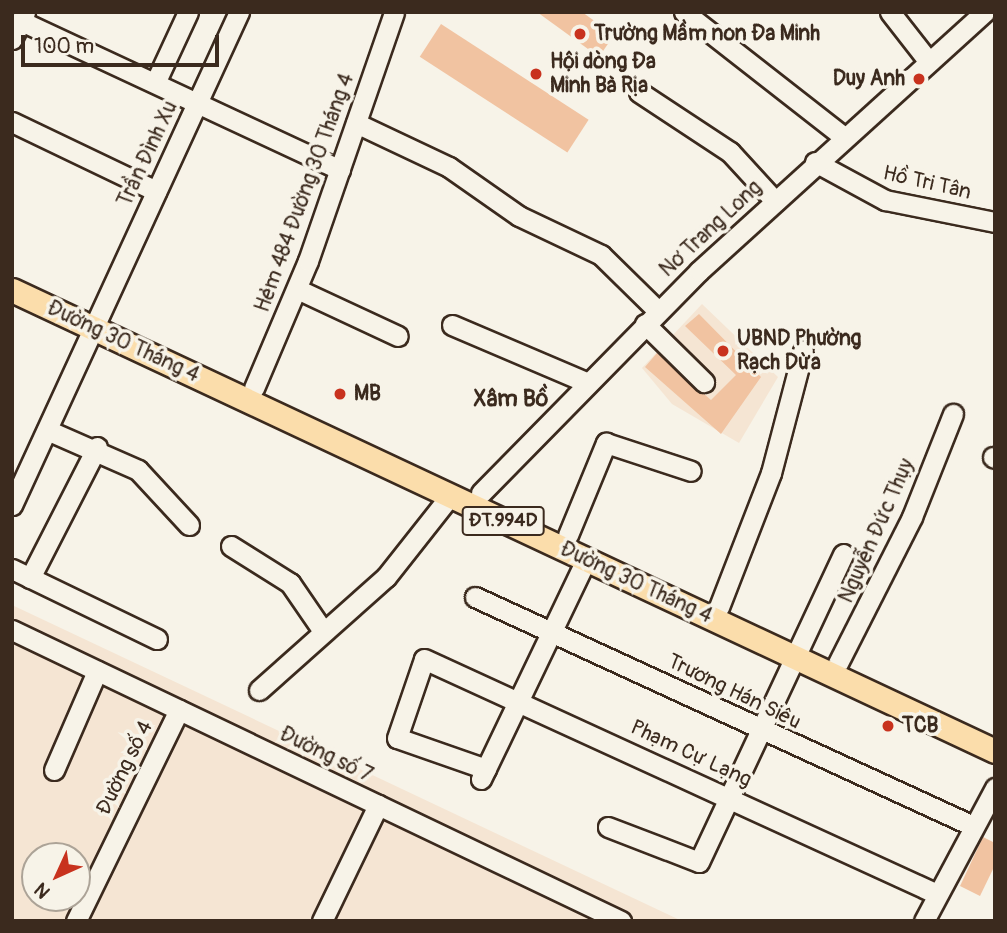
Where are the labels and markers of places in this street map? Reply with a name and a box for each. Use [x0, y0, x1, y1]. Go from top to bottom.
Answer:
place label: Trường Mầm non Đa Minh [594, 21, 820, 47]
marker: Trường Mầm non Đa Minh [572, 26, 588, 42]
place label: Hội dòng Đa Minh Bà Rịa [550, 49, 656, 99]
marker: Hội dòng Đa Minh Bà Rịa [528, 66, 544, 82]
place label: Duy Anh [833, 66, 905, 92]
marker: Duy Anh [911, 71, 927, 87]
place label: UBND Phường Rạch Dừa [737, 326, 861, 376]
marker: UBND Phường Rạch Dừa [715, 343, 731, 359]
place label: MB [354, 381, 381, 407]
marker: MB [332, 386, 348, 402]
place label: TCB [902, 713, 938, 739]
marker: TCB [880, 718, 896, 734]

